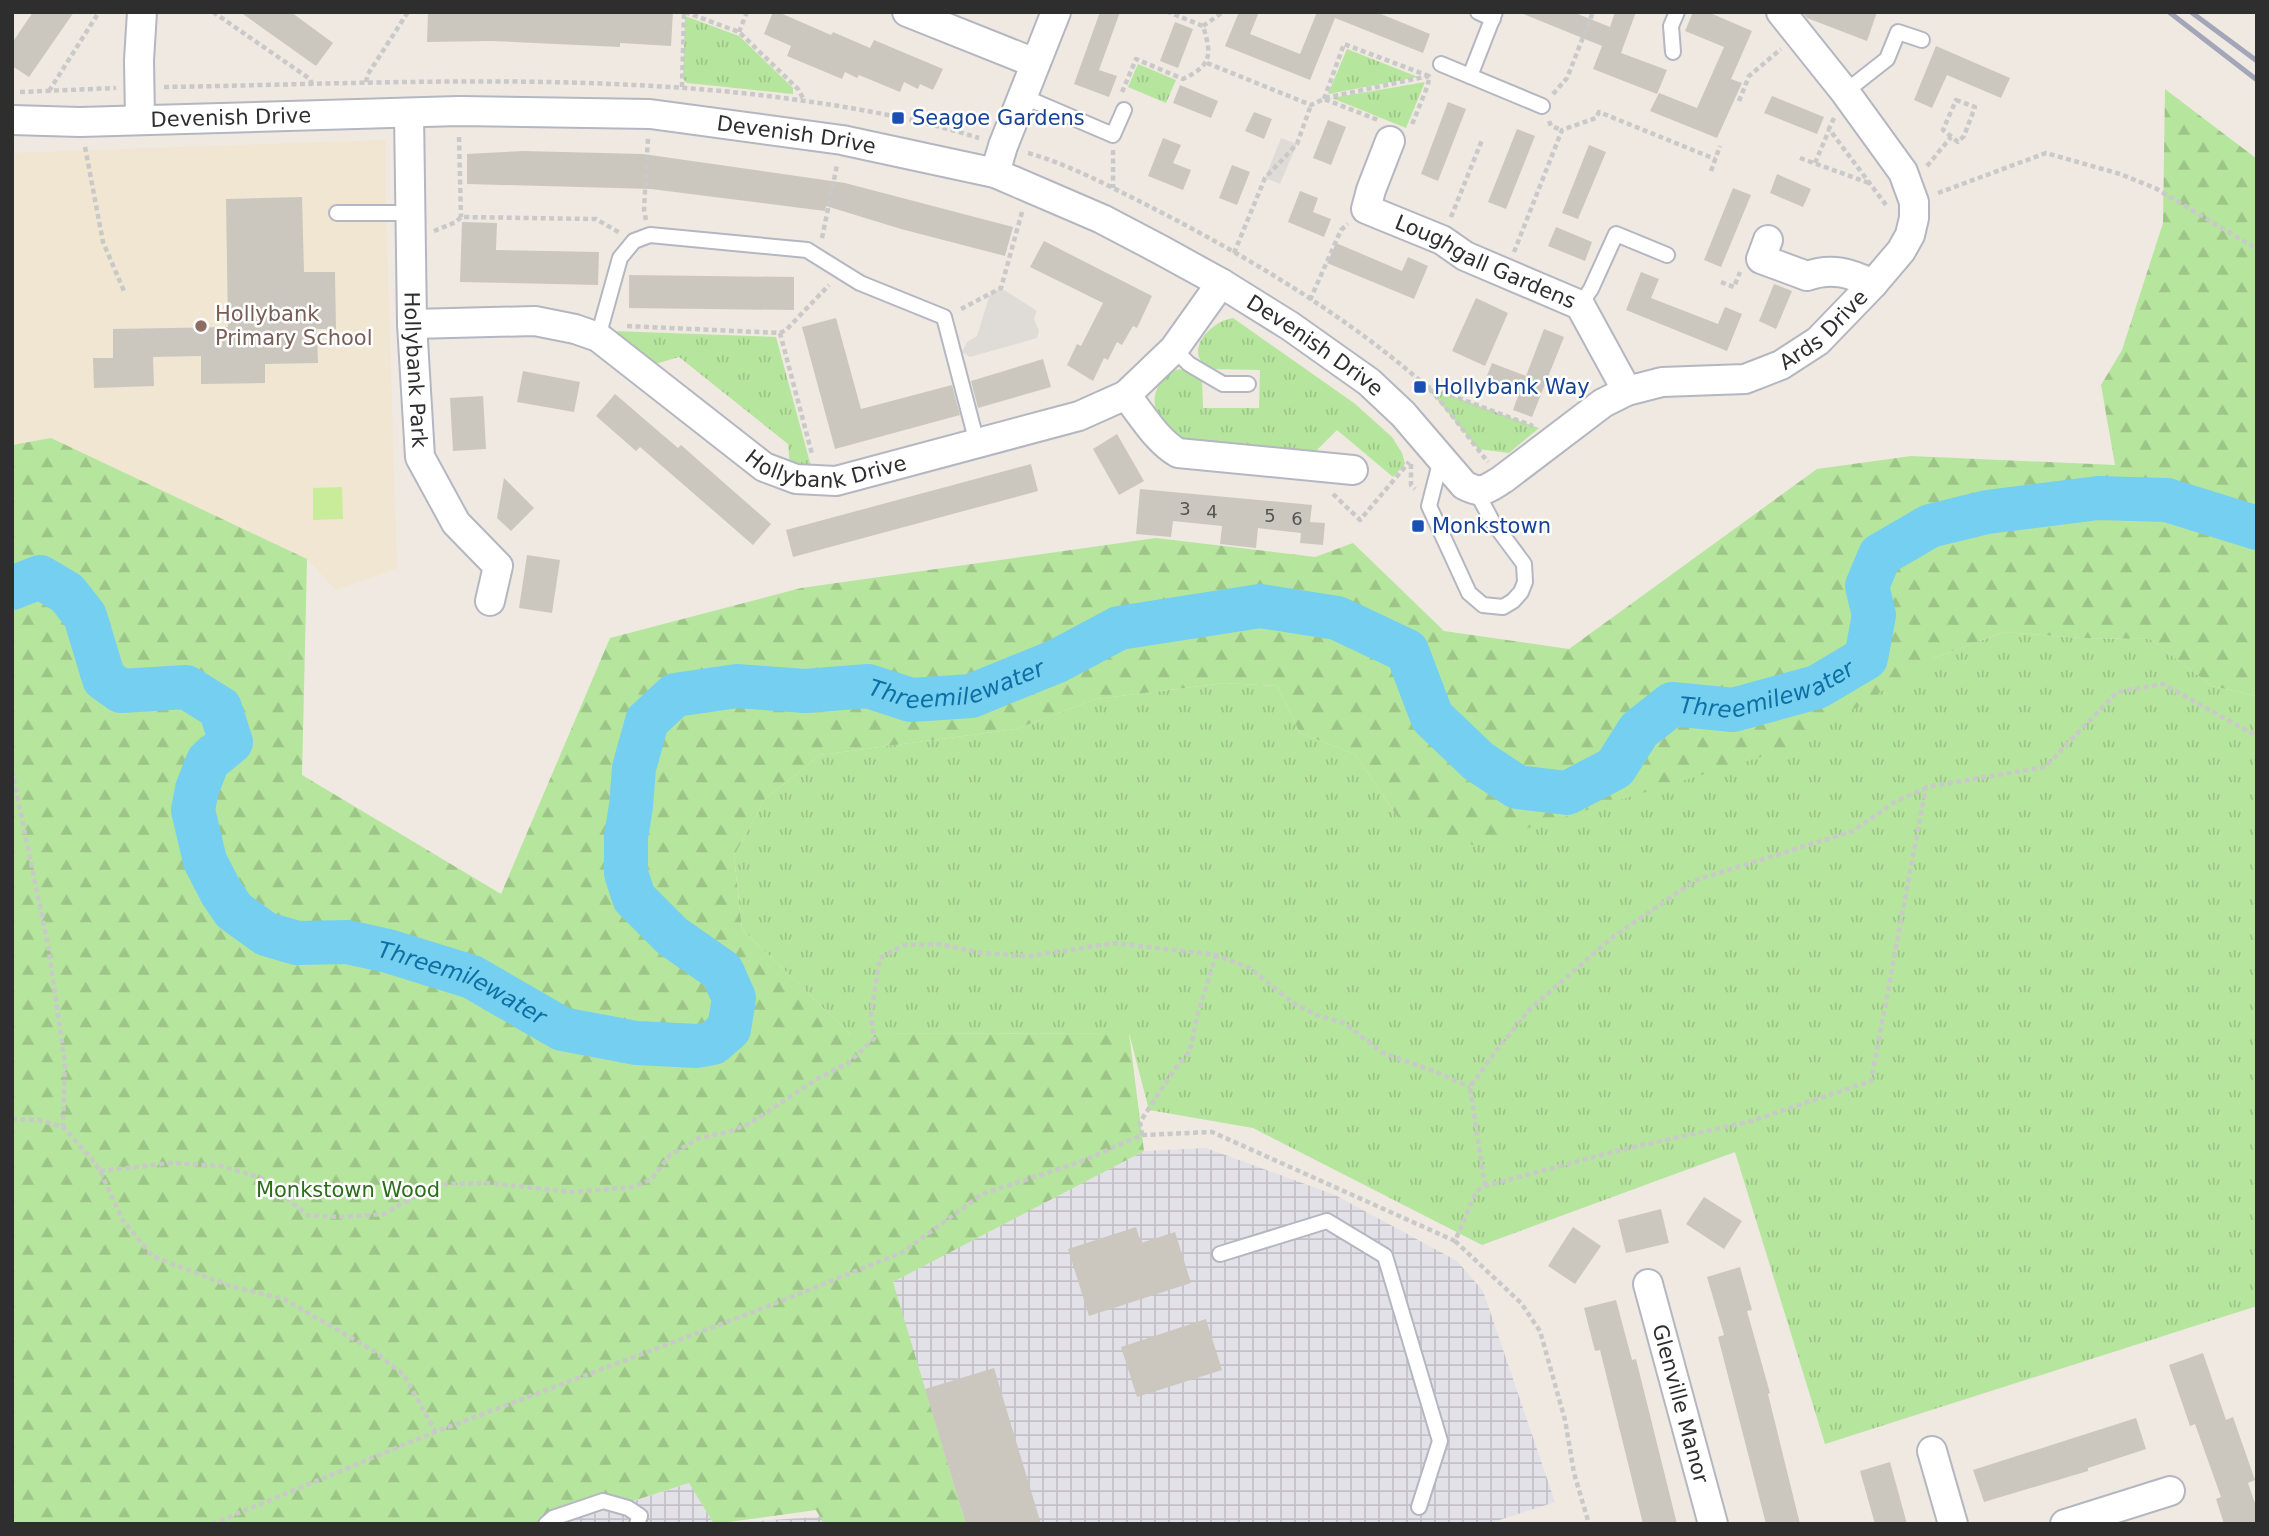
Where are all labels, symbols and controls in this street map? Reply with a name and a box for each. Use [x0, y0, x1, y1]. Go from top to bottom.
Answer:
street label: Devenish Drive [150, 103, 312, 132]
place label: Seagoe Gardens [912, 106, 1085, 130]
marker: Seagoe Gardens [890, 110, 906, 126]
street label: Devenish Drive [715, 111, 878, 159]
street label: Loughgall Gardens [1392, 210, 1579, 314]
street label: Ards Drive [1775, 285, 1873, 375]
street label: Devenish Drive [1242, 290, 1388, 401]
street label: Hollybank Park [400, 292, 431, 450]
place label: Hollybank Primary School [215, 302, 373, 350]
marker: Hollybank Primary School [193, 318, 209, 334]
place label: Hollybank Way [1434, 375, 1590, 399]
marker: Hollybank Way [1412, 379, 1428, 395]
street label: Hollybank Drive [740, 445, 909, 493]
house number: 3 [1179, 498, 1191, 519]
house number: 4 [1206, 501, 1218, 522]
house number: 5 [1264, 505, 1276, 526]
house number: 6 [1291, 508, 1303, 529]
place label: Monkstown [1432, 514, 1551, 538]
marker: Monkstown [1410, 518, 1426, 534]
water label: Threemilewater [866, 654, 1049, 713]
water label: Threemilewater [1678, 654, 1860, 723]
water label: Threemilewater [375, 936, 552, 1031]
park label: Monkstown Wood [256, 1178, 440, 1202]
street label: Glenville Manor [1647, 1322, 1713, 1486]

